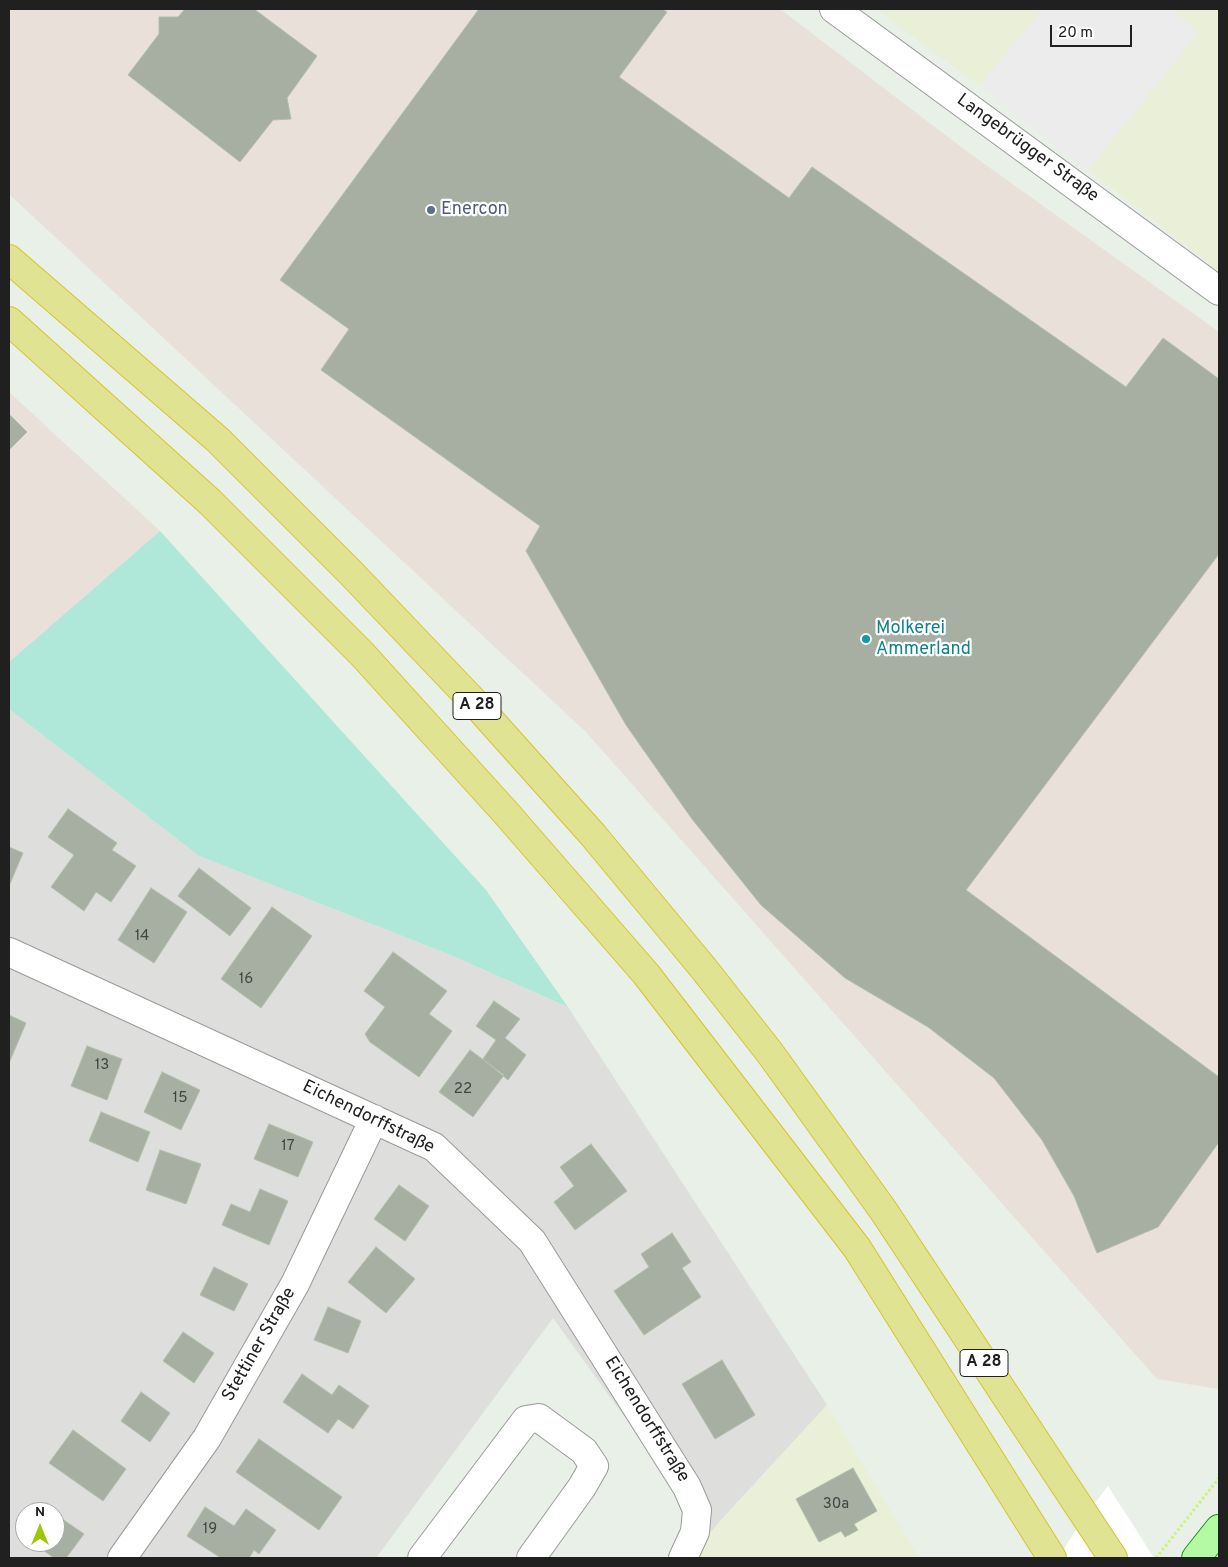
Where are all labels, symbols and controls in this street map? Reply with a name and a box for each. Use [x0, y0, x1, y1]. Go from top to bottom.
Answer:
scale bar [1053, 15, 1136, 47]
text: 20 m [1058, 24, 1093, 43]
street label: Langebrügger Straße [952, 90, 1102, 208]
place label: Enercon [441, 199, 508, 221]
marker: Enercon [425, 204, 437, 216]
place label: Molkerei Ammerland [876, 618, 971, 660]
marker: Molkerei Ammerland [860, 633, 872, 645]
road number: A 28 [453, 692, 501, 719]
house number: 14 [135, 928, 149, 946]
house number: 16 [239, 971, 253, 989]
house number: 13 [95, 1057, 109, 1075]
street label: Eichendorffstraße [298, 1077, 438, 1159]
house number: 22 [454, 1081, 472, 1099]
house number: 15 [173, 1090, 187, 1108]
house number: 17 [281, 1138, 295, 1156]
street label: Stettiner Straße [219, 1284, 301, 1406]
road number: A 28 [960, 1350, 1008, 1376]
street label: Eichendorffstraße [599, 1353, 693, 1487]
house number: 30a [823, 1496, 849, 1514]
north arrow [15, 1502, 65, 1552]
text: N [35, 1504, 45, 1521]
house number: 19 [203, 1521, 217, 1539]

